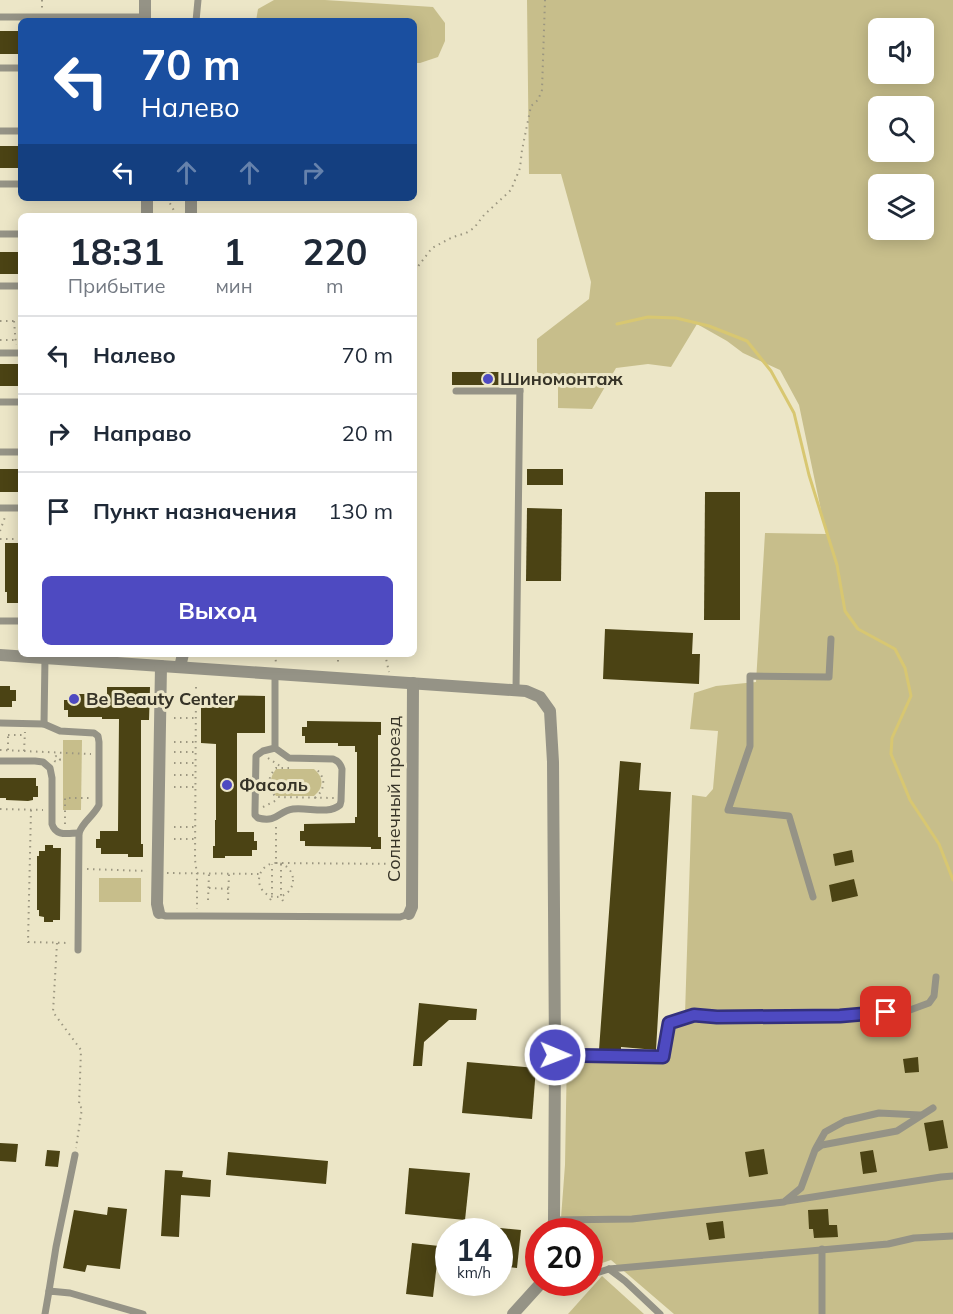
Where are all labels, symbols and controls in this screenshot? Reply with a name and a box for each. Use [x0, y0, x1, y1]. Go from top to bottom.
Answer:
map controls [868, 18, 934, 240]
button: sound [868, 18, 934, 84]
text: 70 m [141, 38, 241, 91]
icon: left [42, 42, 120, 120]
text: Налево [141, 90, 240, 124]
button: search [868, 96, 934, 162]
icon: left [107, 156, 140, 189]
icon: ahead [170, 156, 203, 189]
icon: ahead [233, 156, 266, 189]
icon: right [296, 156, 329, 189]
button: layers [868, 174, 934, 240]
text: 18:31 [69, 229, 164, 274]
text: 1 [223, 229, 245, 274]
text: 220 [302, 229, 367, 274]
text: Прибытие [68, 273, 166, 298]
text: мин [215, 273, 253, 298]
text: m [326, 273, 344, 298]
icon: left [42, 339, 75, 372]
text: Налево [93, 341, 176, 369]
text: 70 m [342, 341, 393, 369]
place label: Шиномонтаж [500, 367, 624, 390]
marker: Шиномонтаж [481, 372, 495, 386]
icon: right [42, 417, 75, 450]
text: Направо [93, 419, 191, 447]
text: 20 m [342, 419, 393, 447]
icon: arrive [42, 495, 75, 528]
text: Пункт назначения [93, 497, 297, 525]
text: 130 m [328, 497, 393, 525]
button: Выход [42, 576, 393, 645]
place label: Be Beauty Center [86, 687, 236, 710]
marker: Be Beauty Center [67, 692, 81, 706]
street label: Солнечный проезд [382, 716, 405, 882]
place label: Фасоль [239, 773, 308, 796]
marker: Фасоль [220, 778, 234, 792]
pin [860, 986, 911, 1037]
icon: arrive [869, 995, 902, 1028]
position arrow [523, 1023, 587, 1087]
speed limit sign: 20 [525, 1218, 603, 1296]
text: 14 [456, 1231, 492, 1269]
text: km/h [457, 1263, 491, 1282]

